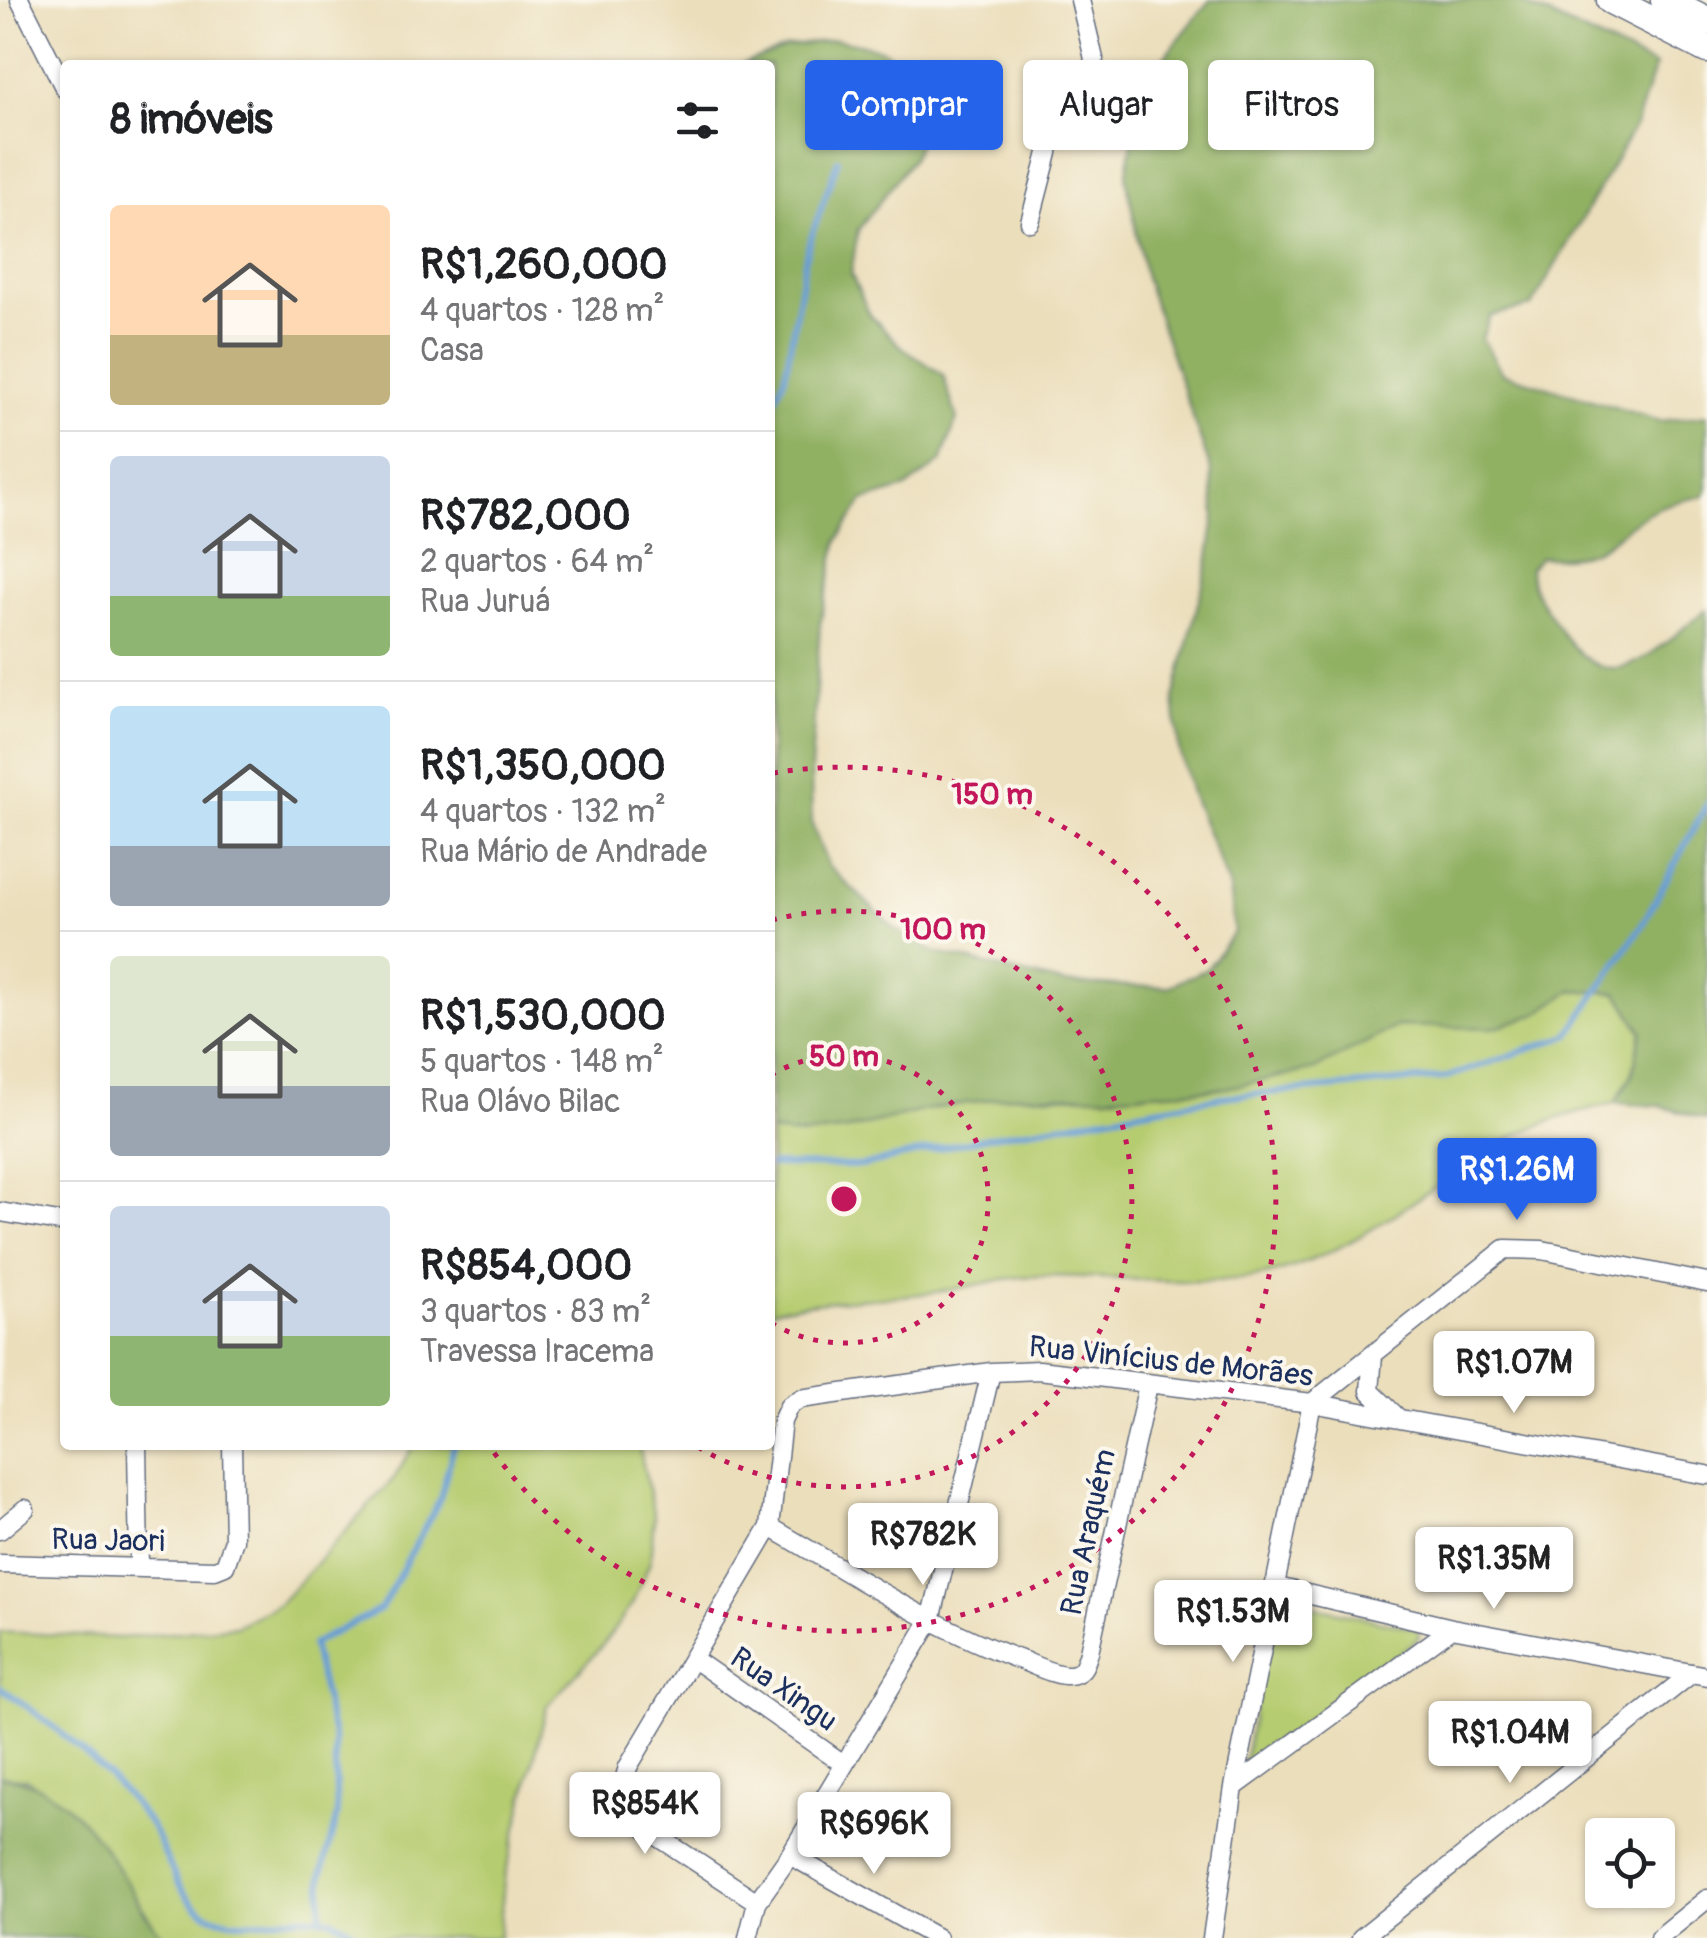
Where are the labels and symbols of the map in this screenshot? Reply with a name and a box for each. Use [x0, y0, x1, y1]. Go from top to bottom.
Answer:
text: 150 m [951, 776, 1033, 813]
text: 100 m [900, 911, 986, 948]
text: 50 m [809, 1038, 879, 1075]
pin: R$1.26M [1425, 1138, 1609, 1223]
centre of rings [826, 1181, 862, 1217]
street label: Rua Vinícius de Morães [1027, 1328, 1315, 1395]
pin: R$1.07M [1422, 1331, 1606, 1416]
street label: Rua Araquém [1053, 1446, 1124, 1618]
pin: R$782K [842, 1503, 1004, 1588]
street label: Rua Jaori [51, 1521, 165, 1560]
pin: R$1.35M [1402, 1527, 1586, 1612]
pin: R$1.53M [1141, 1580, 1325, 1665]
street label: Rua Xingu [723, 1639, 844, 1740]
pin: R$1.04M [1418, 1701, 1602, 1786]
pin: R$854K [564, 1772, 726, 1857]
pin: R$696K [793, 1792, 955, 1877]

